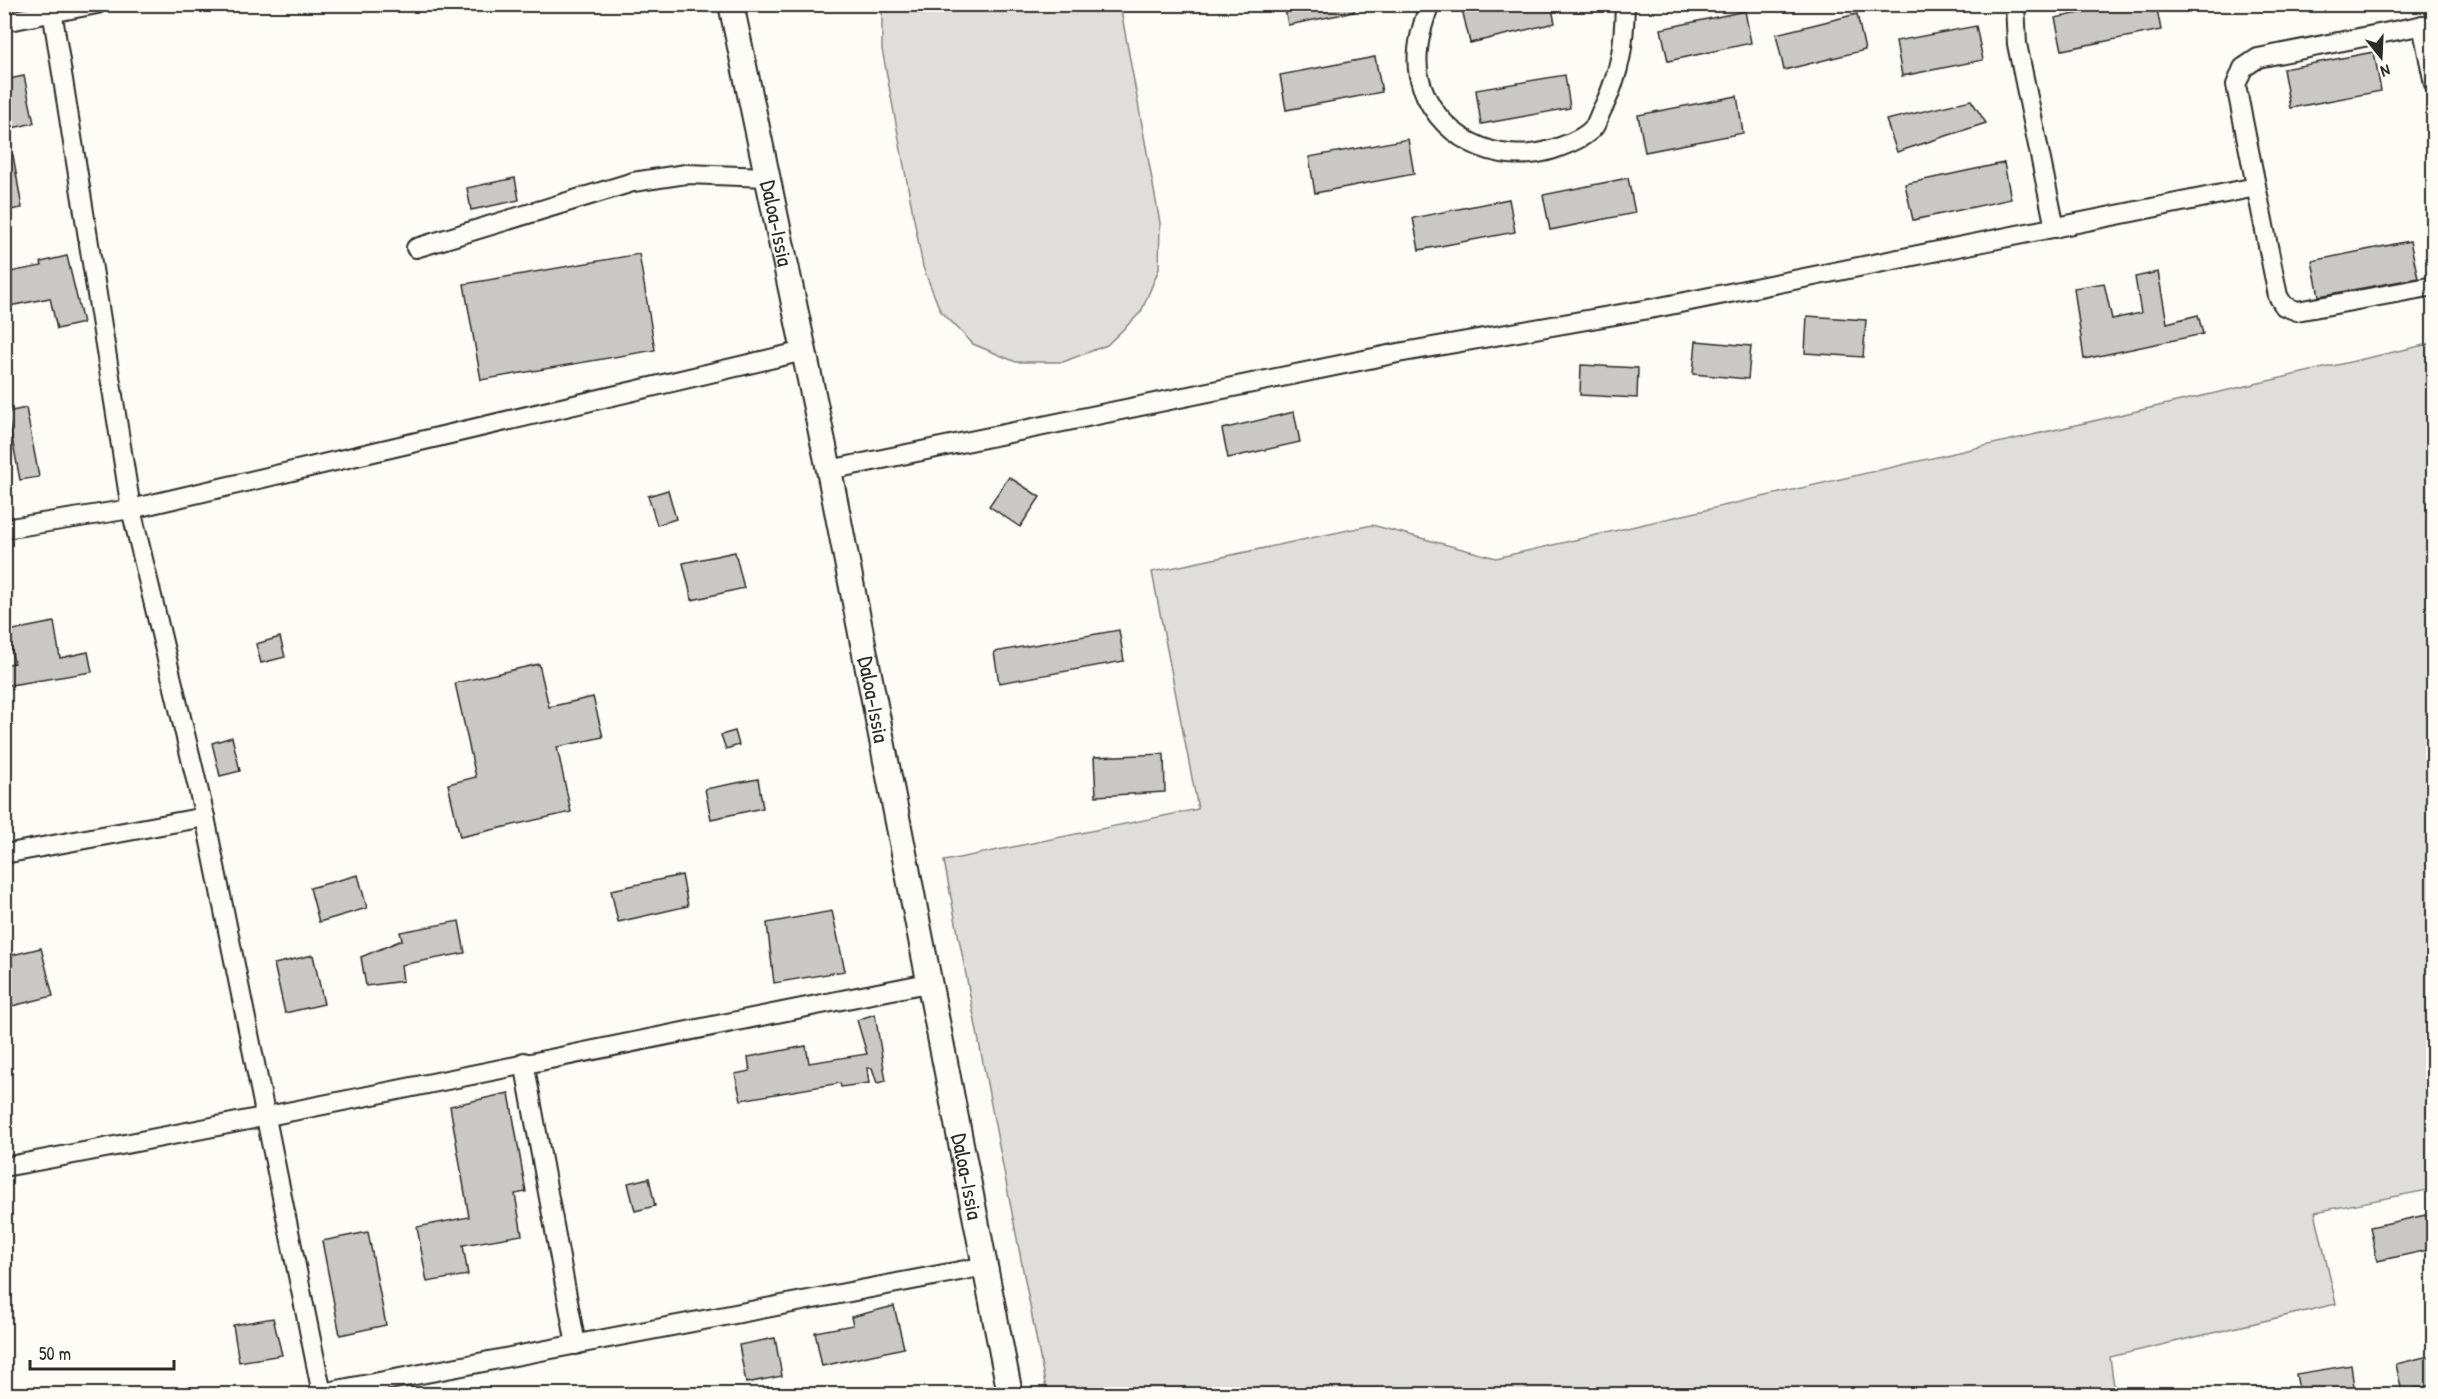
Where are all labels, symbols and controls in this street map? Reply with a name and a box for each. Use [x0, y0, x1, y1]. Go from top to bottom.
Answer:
north arrow [2351, 27, 2411, 87]
text: N [2378, 59, 2393, 83]
street label: Daloa-Issia [753, 178, 801, 269]
street label: Daloa-Issia [851, 654, 897, 745]
street label: Daloa-Issia [944, 1131, 991, 1222]
scale bar [30, 1333, 174, 1371]
text: 50 m [39, 1341, 71, 1366]

